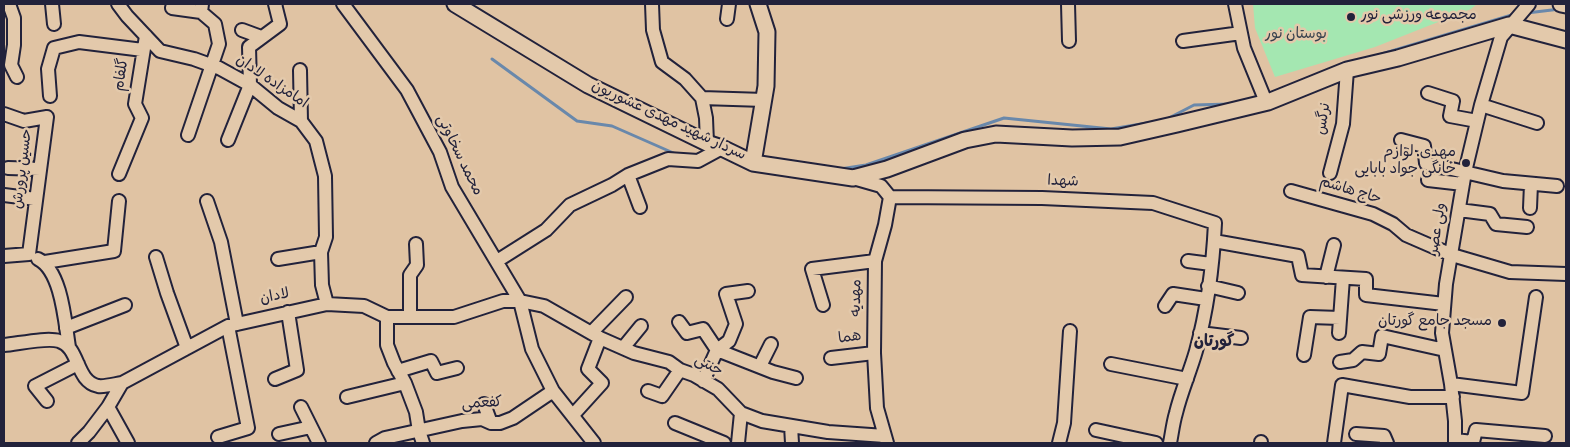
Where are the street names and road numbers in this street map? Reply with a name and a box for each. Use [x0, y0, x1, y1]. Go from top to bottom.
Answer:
street label: امامزاده لادان [231, 52, 311, 114]
street label: گلفام [112, 57, 134, 93]
street label: سردار شهید مهدی عشوریون [588, 78, 748, 166]
street label: نرگس [1314, 102, 1336, 136]
street label: محمد سخاوتی [431, 113, 485, 199]
street label: حسین پرورش [10, 128, 38, 210]
street label: شهدا [1047, 173, 1079, 193]
street label: حاج هاشم [1317, 174, 1383, 210]
street label: ولی عصر [1426, 202, 1452, 256]
street label: مهدیه [849, 279, 867, 317]
street label: لادان [259, 286, 291, 310]
street label: هما [837, 328, 863, 350]
street label: جنتی [691, 352, 725, 382]
street label: کفعمی [461, 395, 503, 415]

